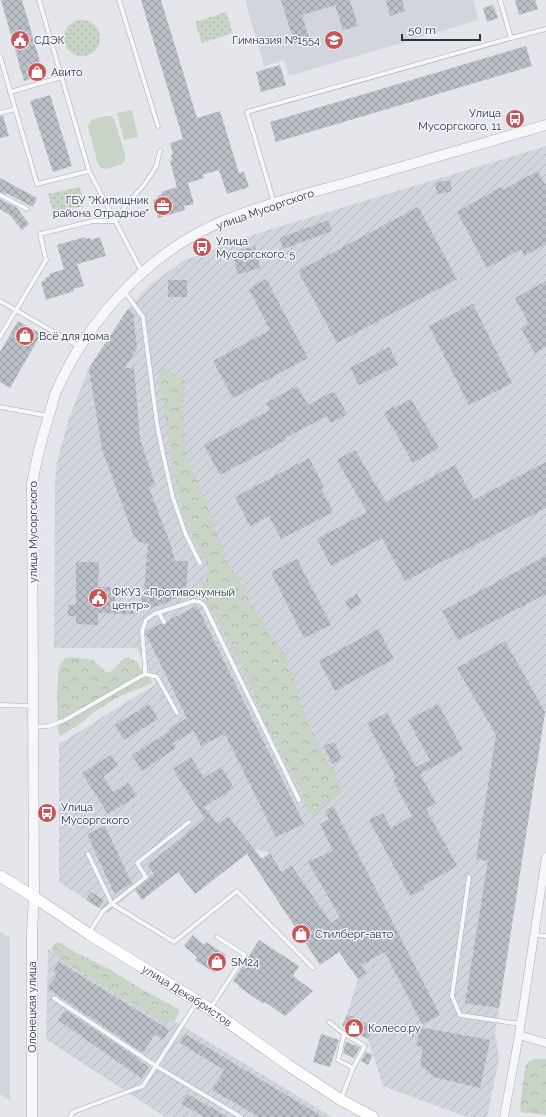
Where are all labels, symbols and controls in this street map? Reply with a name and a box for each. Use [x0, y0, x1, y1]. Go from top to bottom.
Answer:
scale bar [402, 16, 480, 42]
text: 50 m [408, 23, 436, 37]
public building icon: СДЭК [9, 29, 31, 51]
school or university icon: Гимназия №1554 [323, 29, 345, 51]
place label: СДЭК [34, 34, 65, 47]
place label: Гимназия №1554 [232, 34, 320, 47]
shop icon: Авито [26, 61, 48, 83]
place label: Авито [51, 66, 83, 79]
place label: Улица Мусоргского, 11 [418, 107, 501, 133]
bus stop icon: Улица Мусоргского, 11 [504, 108, 526, 130]
street label: улица Мусоргского [215, 187, 316, 232]
place label: ГБУ "Жилищник района Отрадное" [53, 194, 149, 220]
office icon: ГБУ "Жилищник района Отрадное" [152, 195, 174, 217]
place label: Улица Мусоргского, 5 [216, 235, 295, 261]
bus stop icon: Улица Мусоргского, 5 [191, 236, 213, 258]
shop icon: Всё для дома [14, 325, 36, 347]
place label: Всё для дома [39, 330, 109, 343]
street label: улица Мусоргского [27, 480, 40, 583]
place label: ФКУЗ «Противочумный центр» [112, 586, 235, 612]
public building icon: ФКУЗ «Противочумный центр» [87, 587, 109, 609]
place label: Улица Мусоргского [61, 801, 130, 827]
bus stop icon: Улица Мусоргского [36, 802, 58, 824]
shop icon: Стилберг-авто [290, 923, 312, 945]
place label: Стилберг-авто [315, 928, 394, 941]
shop icon: SM24 [206, 951, 228, 973]
place label: SM24 [231, 956, 259, 969]
street label: Олонецкая улица [26, 961, 39, 1053]
street label: улица Декабристов [139, 962, 234, 1030]
shop icon: Колесо.ру [343, 1017, 365, 1039]
place label: Колесо.ру [368, 1022, 421, 1035]

